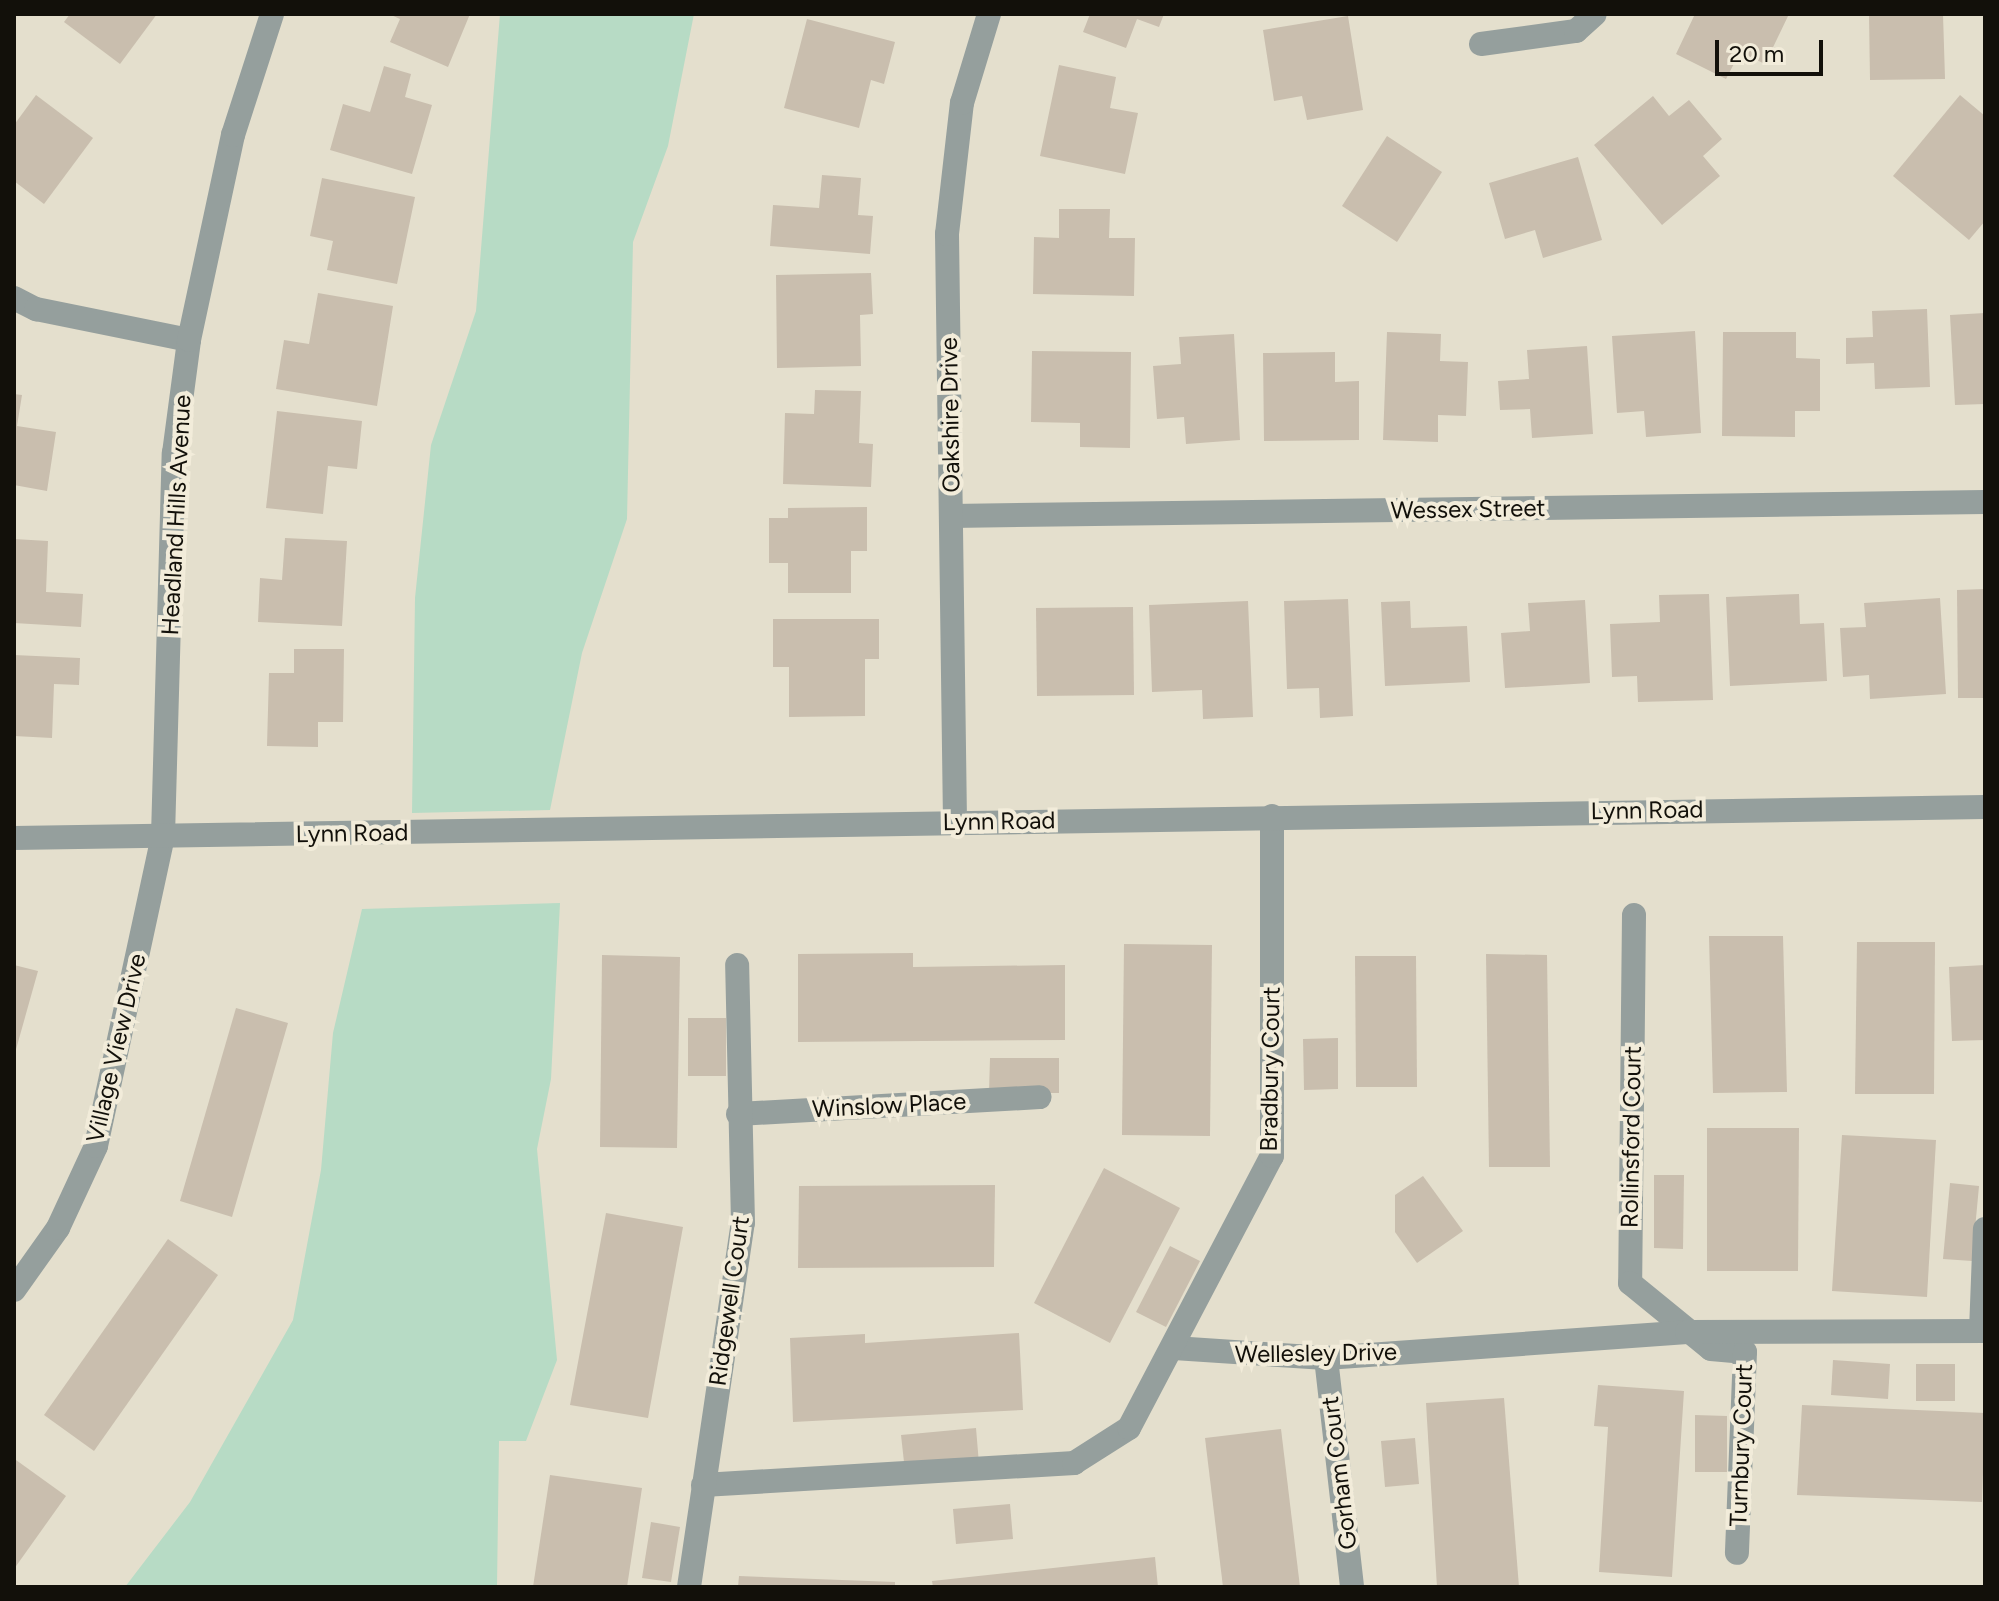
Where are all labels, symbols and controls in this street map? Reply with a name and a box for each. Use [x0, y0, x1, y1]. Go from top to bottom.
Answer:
scale bar [1719, 24, 1827, 74]
text: 20 m [1729, 39, 1784, 68]
street label: Oakshire Drive [934, 337, 966, 493]
street label: Headland Hills Avenue [155, 394, 197, 636]
street label: Wessex Street [1390, 493, 1546, 525]
street label: Lynn Road [1590, 795, 1704, 825]
street label: Lynn Road [942, 806, 1056, 836]
street label: Lynn Road [295, 818, 409, 848]
street label: Village View Drive [80, 951, 152, 1145]
street label: Bradbury Court [1254, 986, 1286, 1152]
street label: Rollinsford Court [1615, 1046, 1647, 1228]
street label: Winslow Place [811, 1087, 967, 1123]
street label: Ridgewell Court [703, 1214, 755, 1388]
street label: Wellesley Drive [1235, 1337, 1397, 1369]
street label: Turnbury Court [1724, 1363, 1758, 1527]
street label: Gorham Court [1315, 1395, 1363, 1551]

